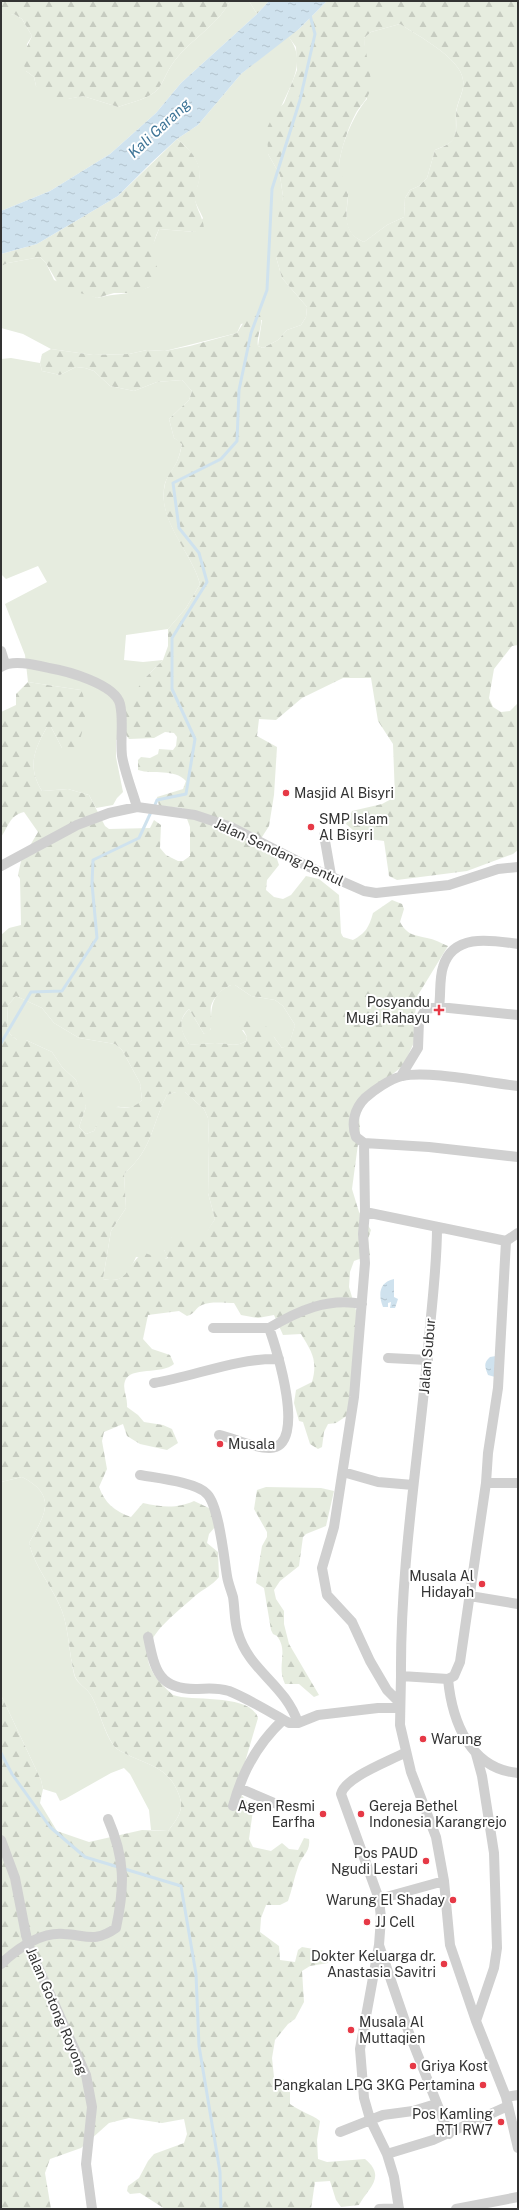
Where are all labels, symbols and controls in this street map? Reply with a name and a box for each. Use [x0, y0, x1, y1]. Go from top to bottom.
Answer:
water label: Kali Garang [124, 95, 194, 161]
place label: Masjid Al Bisyri [294, 785, 394, 801]
marker: Masjid Al Bisyri [281, 788, 291, 798]
place label: SMP Islam Al Bisyri [319, 811, 388, 843]
street label: Jalan Sendang Pentul [212, 815, 346, 889]
marker: SMP Islam Al Bisyri [306, 822, 316, 832]
place label: Posyandu Mugi Rahayu [346, 994, 430, 1026]
marker: Posyandu Mugi Rahayu [433, 1004, 445, 1016]
street label: Jalan Subur [416, 1317, 438, 1395]
place label: Musala [228, 1436, 275, 1452]
marker: Musala [215, 1439, 225, 1449]
place label: Musala Al Hidayah [409, 1568, 474, 1600]
marker: Musala Al Hidayah [477, 1579, 487, 1589]
place label: Warung [431, 1731, 482, 1747]
marker: Warung [418, 1734, 428, 1744]
place label: Agen Resmi Earfha [238, 1798, 315, 1830]
place label: Gereja Bethel Indonesia Karangrejo [369, 1798, 507, 1830]
marker: Agen Resmi Earfha [318, 1809, 328, 1819]
marker: Gereja Bethel Indonesia Karangrejo [356, 1809, 366, 1819]
place label: Pos PAUD Ngudi Lestari [331, 1845, 418, 1877]
marker: Pos PAUD Ngudi Lestari [421, 1856, 431, 1866]
place label: Warung El Shaday [326, 1892, 445, 1908]
marker: Warung El Shaday [448, 1895, 458, 1905]
place label: JJ Cell [375, 1914, 415, 1930]
marker: JJ Cell [362, 1917, 372, 1927]
street label: Jalan Gotong Royong [23, 1945, 91, 2077]
place label: Dokter Keluarga dr. Anastasia Savitri [311, 1948, 436, 1980]
marker: Dokter Keluarga dr. Anastasia Savitri [439, 1959, 449, 1969]
place label: Musala Al Muttaqien [359, 2014, 425, 2046]
marker: Musala Al Muttaqien [346, 2025, 356, 2035]
place label: Griya Kost [421, 2058, 488, 2074]
marker: Griya Kost [408, 2061, 418, 2071]
place label: Pangkalan LPG 3KG Pertamina [274, 2077, 475, 2093]
marker: Pangkalan LPG 3KG Pertamina [478, 2080, 488, 2090]
place label: Pos Kamling RT1 RW7 [412, 2106, 493, 2138]
marker: Pos Kamling RT1 RW7 [496, 2117, 506, 2127]

